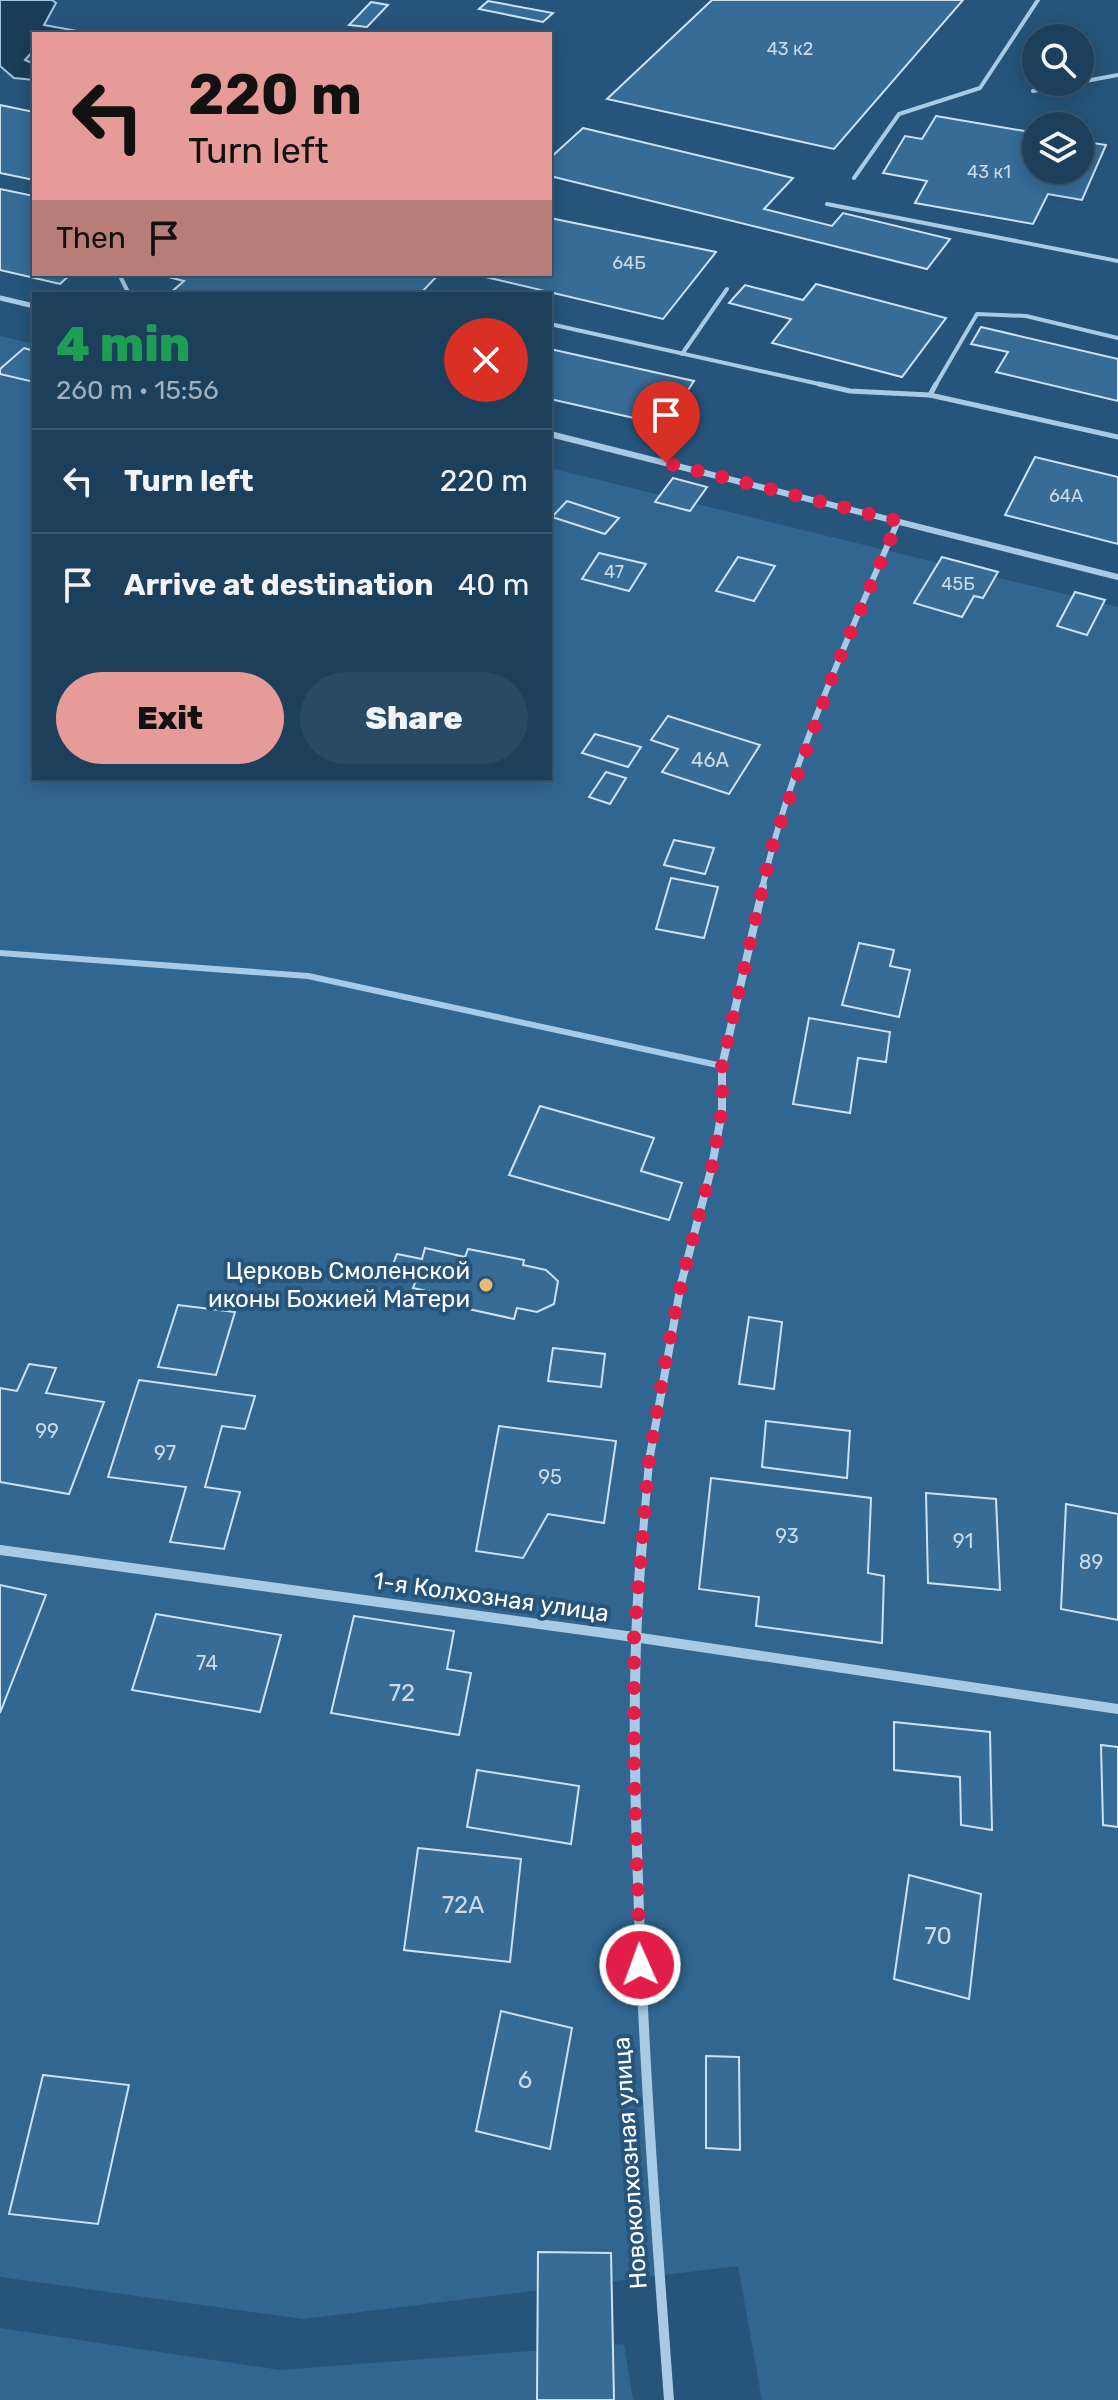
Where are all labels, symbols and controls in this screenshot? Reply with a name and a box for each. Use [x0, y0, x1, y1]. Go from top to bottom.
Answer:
map controls [1022, 24, 1094, 184]
button: search [1022, 24, 1094, 96]
house number: 43 к2 [767, 38, 813, 60]
text: 220 m [188, 62, 362, 128]
icon: left [56, 64, 160, 168]
button: layers [1022, 112, 1094, 184]
text: Turn left [188, 129, 329, 172]
house number: 43 к1 [967, 161, 1011, 183]
icon: arrive [142, 216, 186, 260]
text: Then [56, 220, 126, 256]
house number: 64Б [612, 252, 646, 274]
text: 4 min [56, 316, 190, 373]
button: close [444, 318, 528, 402]
text: 260 m · 15:56 [56, 375, 219, 406]
pin [632, 381, 700, 463]
icon: arrive [644, 393, 688, 437]
icon: left [56, 459, 100, 503]
text: Turn left [124, 463, 254, 499]
text: 220 m [440, 463, 528, 499]
house number: 64А [1049, 485, 1083, 507]
house number: 47 [604, 561, 624, 583]
icon: arrive [56, 563, 100, 607]
text: Arrive at destination [124, 567, 434, 603]
text: 40 m [458, 567, 529, 603]
house number: 45Б [941, 573, 975, 595]
button: Exit [56, 672, 284, 764]
button: Share [300, 672, 528, 764]
house number: 46А [691, 748, 729, 772]
place label: Церковь Смоленской иконы Божией Матери [208, 1257, 470, 1313]
marker: Церковь Смоленской иконы Божией Матери [477, 1276, 495, 1294]
house number: 99 [35, 1419, 59, 1443]
house number: 97 [154, 1441, 176, 1465]
house number: 95 [538, 1465, 562, 1489]
house number: 93 [775, 1524, 799, 1548]
house number: 91 [953, 1529, 973, 1553]
house number: 89 [1079, 1550, 1103, 1574]
street label: 1-я Колхозная улица [371, 1567, 611, 1627]
house number: 74 [196, 1651, 218, 1675]
house number: 72 [389, 1679, 415, 1707]
house number: 72А [442, 1891, 484, 1919]
house number: 70 [924, 1922, 952, 1950]
position arrow [598, 1923, 682, 2007]
street label: Новоколхозная улица [607, 2036, 653, 2290]
house number: 6 [518, 2066, 532, 2094]

